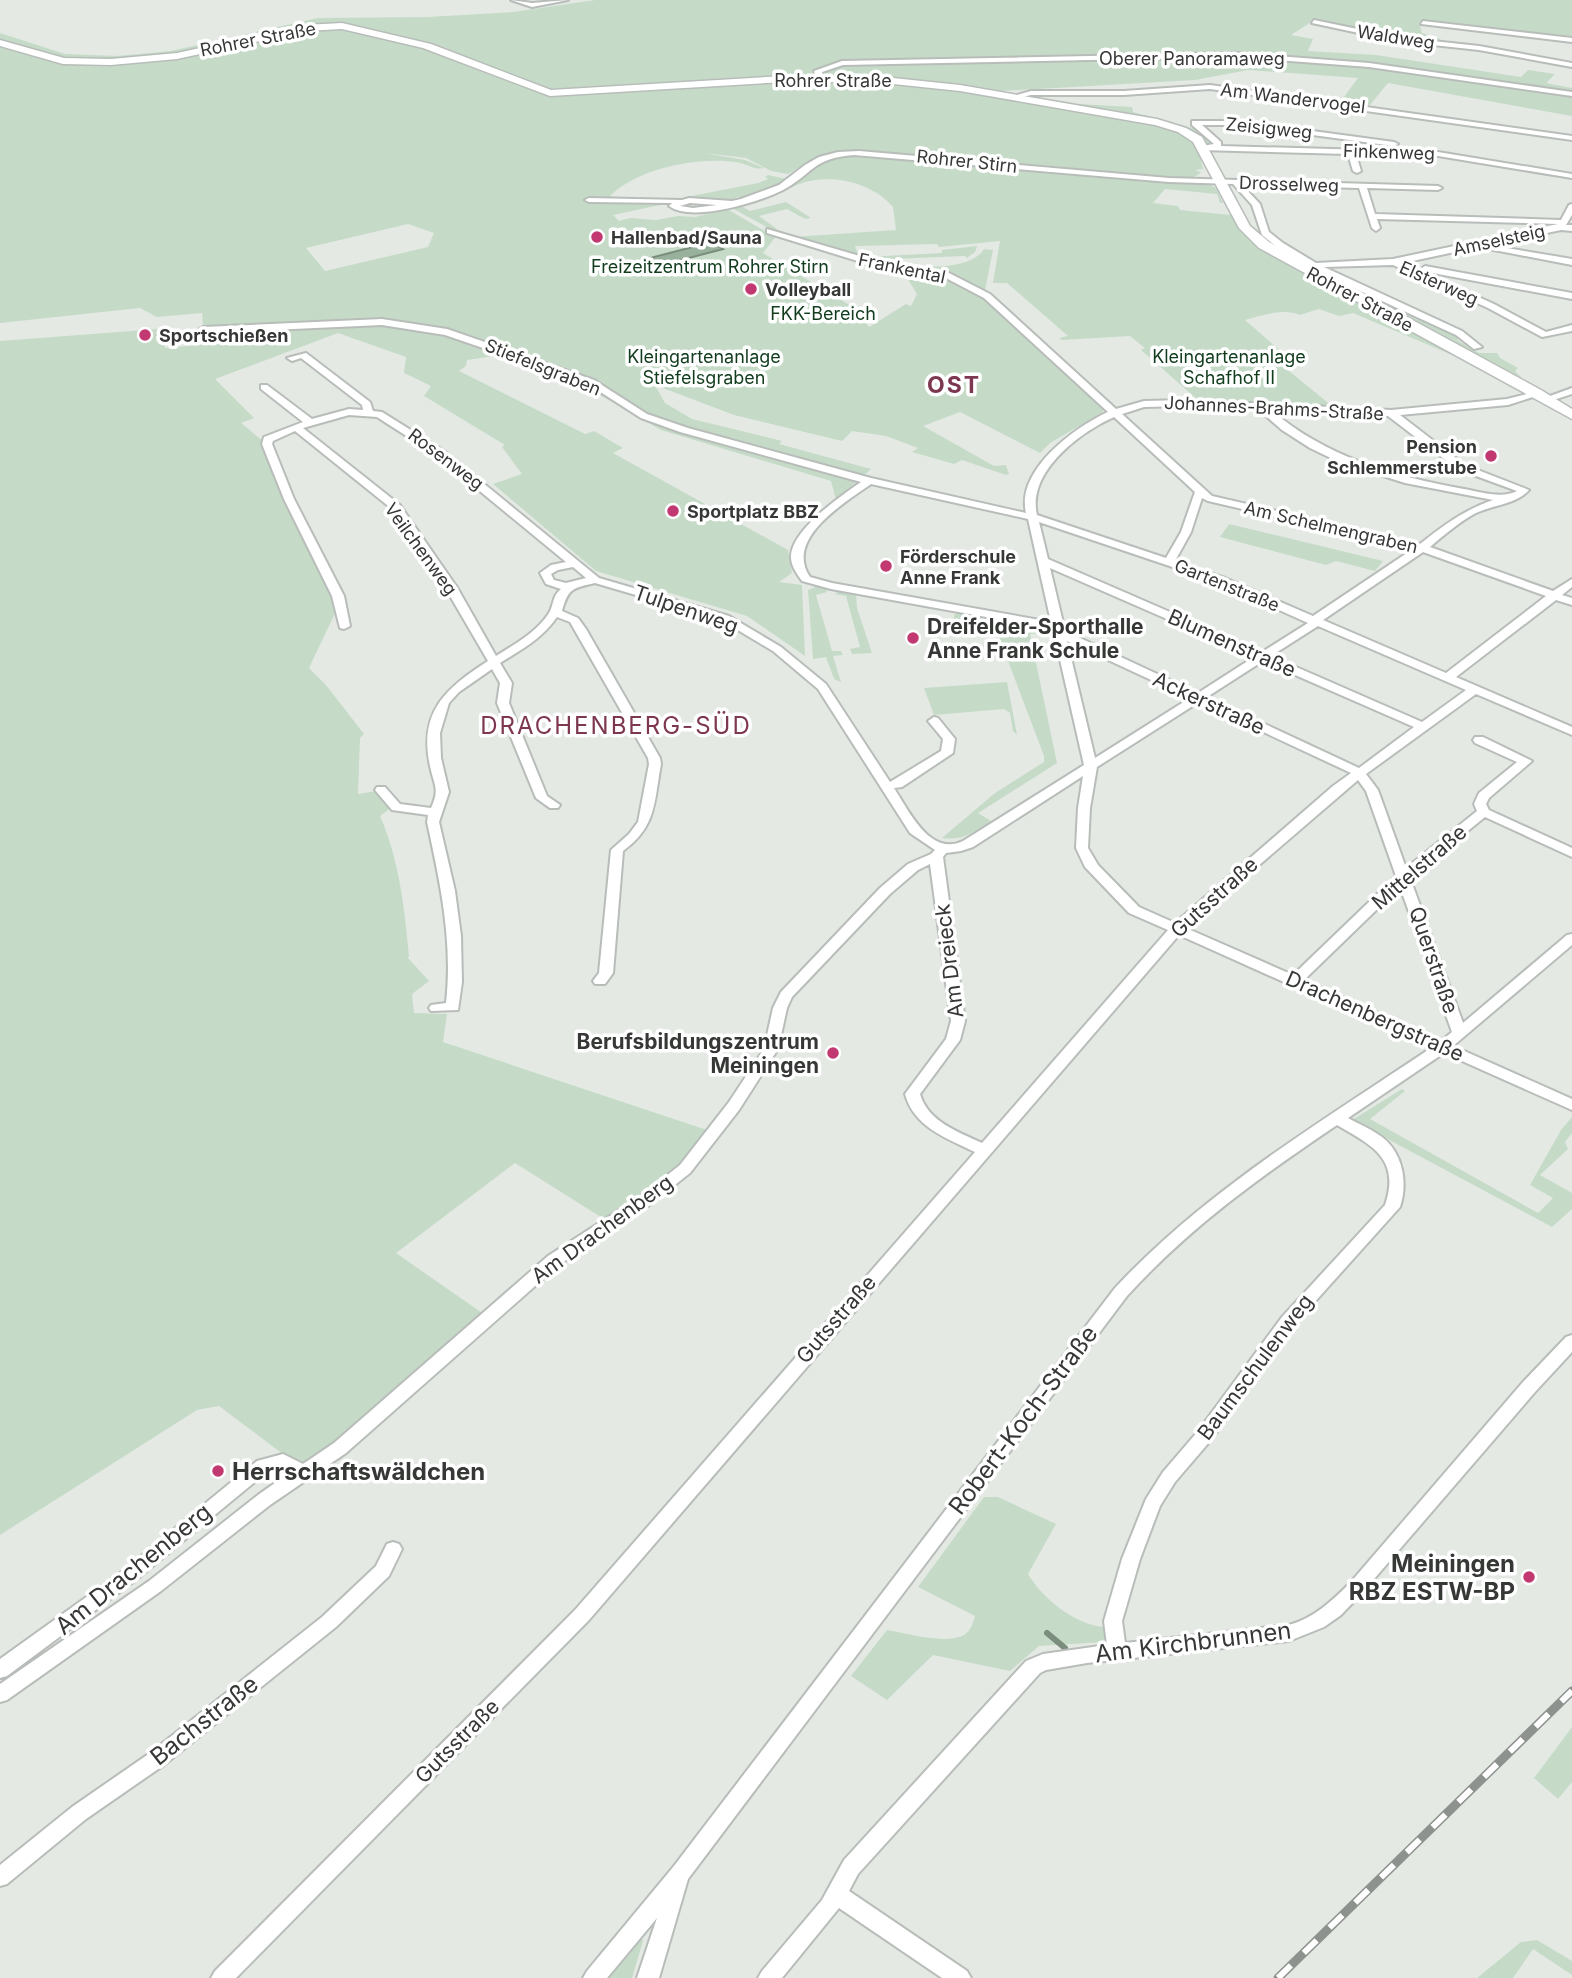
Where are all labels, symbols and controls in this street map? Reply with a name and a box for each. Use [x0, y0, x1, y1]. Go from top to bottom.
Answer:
street label: Rohrer Straße [198, 17, 318, 61]
street label: Waldweg [1356, 21, 1436, 53]
street label: Oberer Panoramaweg [1099, 48, 1285, 69]
street label: Rohrer Straße [774, 70, 892, 91]
street label: Am Wandervogel [1219, 79, 1367, 117]
street label: Zeisigweg [1225, 113, 1313, 143]
street label: Finkenweg [1343, 140, 1435, 164]
street label: Rohrer Stirn [916, 145, 1018, 177]
street label: Drosselweg [1239, 172, 1339, 196]
street label: Amselsteig [1451, 220, 1547, 260]
place label: Hallenbad/Sauna [611, 227, 762, 248]
marker: Hallenbad/Sauna [589, 229, 605, 245]
street label: Frankental [856, 249, 948, 287]
park label: Freizeitzentrum Rohrer Stirn [591, 256, 829, 277]
street label: Elsterweg [1396, 256, 1482, 310]
street label: Rohrer Straße [1303, 262, 1417, 336]
place label: Volleyball [765, 279, 851, 300]
marker: Volleyball [743, 281, 759, 297]
park label: FKK-Bereich [770, 303, 876, 324]
place label: Sportschießen [159, 325, 289, 346]
marker: Sportschießen [137, 327, 153, 343]
street label: Stiefelsgraben [482, 334, 604, 400]
park label: Kleingartenanlage Stiefelsgraben [627, 346, 781, 388]
park label: Kleingartenanlage Schafhof II [1152, 346, 1306, 388]
district label: OST [927, 371, 981, 399]
street label: Johannes-Brahms-Straße [1164, 392, 1384, 424]
street label: Rosenweg [404, 424, 488, 494]
place label: Pension Schlemmerstube [1327, 436, 1477, 478]
marker: Pension Schlemmerstube [1483, 448, 1499, 464]
street label: Am Schelmengraben [1242, 497, 1420, 557]
street label: Veilchenweg [381, 499, 461, 599]
place label: Sportplatz BBZ [687, 501, 819, 522]
marker: Sportplatz BBZ [665, 503, 681, 519]
place label: Förderschule Anne Frank [900, 546, 1016, 588]
street label: Gartenstraße [1171, 554, 1283, 616]
marker: Förderschule Anne Frank [878, 558, 894, 574]
street label: Tulpenweg [630, 579, 742, 639]
street label: Blumenstraße [1164, 604, 1300, 682]
place label: Dreifelder-Sporthalle Anne Frank Schule [927, 614, 1144, 663]
marker: Dreifelder-Sporthalle Anne Frank Schule [905, 630, 921, 646]
street label: Ackerstraße [1149, 666, 1269, 740]
district label: DRACHENBERG-SÜD [480, 711, 752, 740]
street label: Mittelstraße [1367, 819, 1471, 915]
street label: Gutsstraße [1165, 851, 1263, 943]
street label: Am Dreieck [930, 902, 968, 1019]
street label: Querstraße [1404, 903, 1464, 1017]
street label: Drachenbergstraße [1282, 965, 1468, 1067]
place label: Berufsbildungszentrum Meiningen [577, 1029, 819, 1078]
marker: Berufsbildungszentrum Meiningen [825, 1045, 841, 1061]
street label: Am Drachenberg [527, 1169, 677, 1289]
street label: Gutsstraße [791, 1270, 881, 1368]
street label: Baumschulenweg [1192, 1289, 1318, 1445]
street label: Robert-Koch-Straße [942, 1320, 1104, 1520]
place label: Herrschaftswäldchen [232, 1457, 485, 1486]
marker: Herrschaftswäldchen [210, 1463, 226, 1479]
street label: Am Drachenberg [49, 1497, 217, 1641]
place label: Meiningen RBZ ESTW-BP [1349, 1549, 1515, 1606]
marker: Meiningen RBZ ESTW-BP [1521, 1569, 1537, 1585]
street label: Am Kirchbrunnen [1093, 1616, 1293, 1668]
street label: Bachstraße [144, 1669, 264, 1771]
street label: Gutsstraße [410, 1694, 504, 1788]

